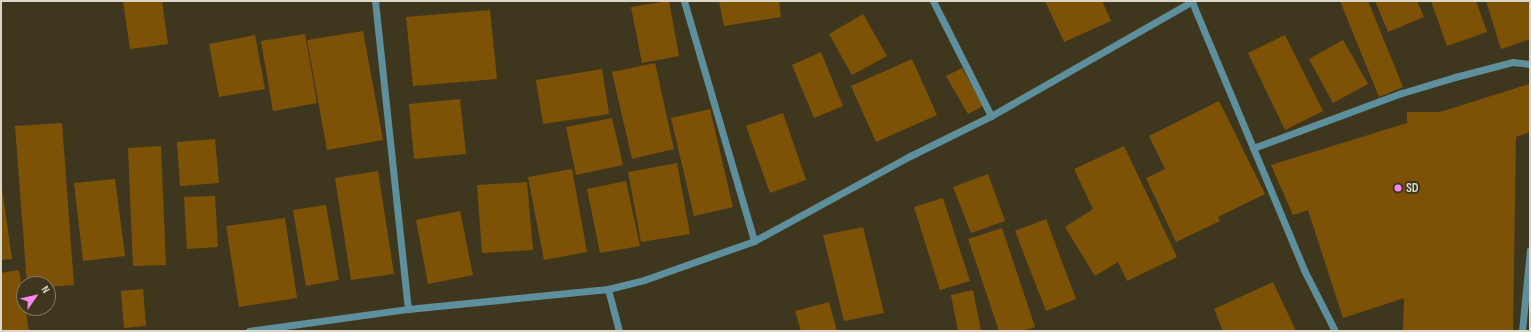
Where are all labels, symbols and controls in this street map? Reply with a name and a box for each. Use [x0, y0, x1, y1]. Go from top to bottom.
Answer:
place label: SD [1406, 180, 1419, 196]
marker: SD [1393, 183, 1403, 193]
north arrow [16, 276, 56, 316]
text: N [39, 283, 53, 296]

